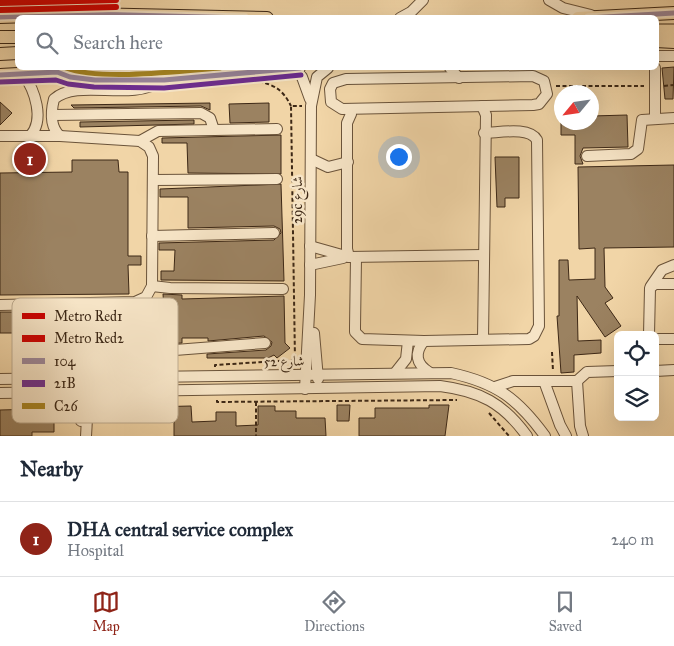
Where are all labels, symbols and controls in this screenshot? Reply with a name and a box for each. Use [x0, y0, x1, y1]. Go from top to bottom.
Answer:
search box [15, 15, 659, 70]
icon: search [33, 29, 61, 57]
text: Search here [73, 31, 163, 54]
north arrow [554, 85, 599, 130]
pin: 1 [14, 140, 46, 178]
your location [386, 144, 412, 170]
street label: 29c شارع [289, 176, 309, 224]
legend [12, 298, 178, 423]
text: Metro Red1 [54, 308, 123, 325]
text: Metro Red2 [54, 330, 124, 347]
map controls [614, 331, 659, 421]
button: locate [614, 331, 659, 376]
text: 104 [54, 353, 77, 370]
street label: شارع 52 [263, 353, 305, 373]
text: 21B [54, 375, 76, 392]
button: layers [614, 376, 659, 421]
text: C26 [54, 398, 78, 415]
text: Nearby [20, 456, 83, 482]
text: DHA central service complex [67, 518, 293, 541]
text: 1 [33, 530, 39, 549]
text: 240 m [611, 530, 654, 549]
text: Hospital [67, 541, 124, 560]
tab: Map [92, 588, 120, 635]
tab: Directions [304, 588, 365, 635]
tab: Saved [549, 588, 582, 635]

